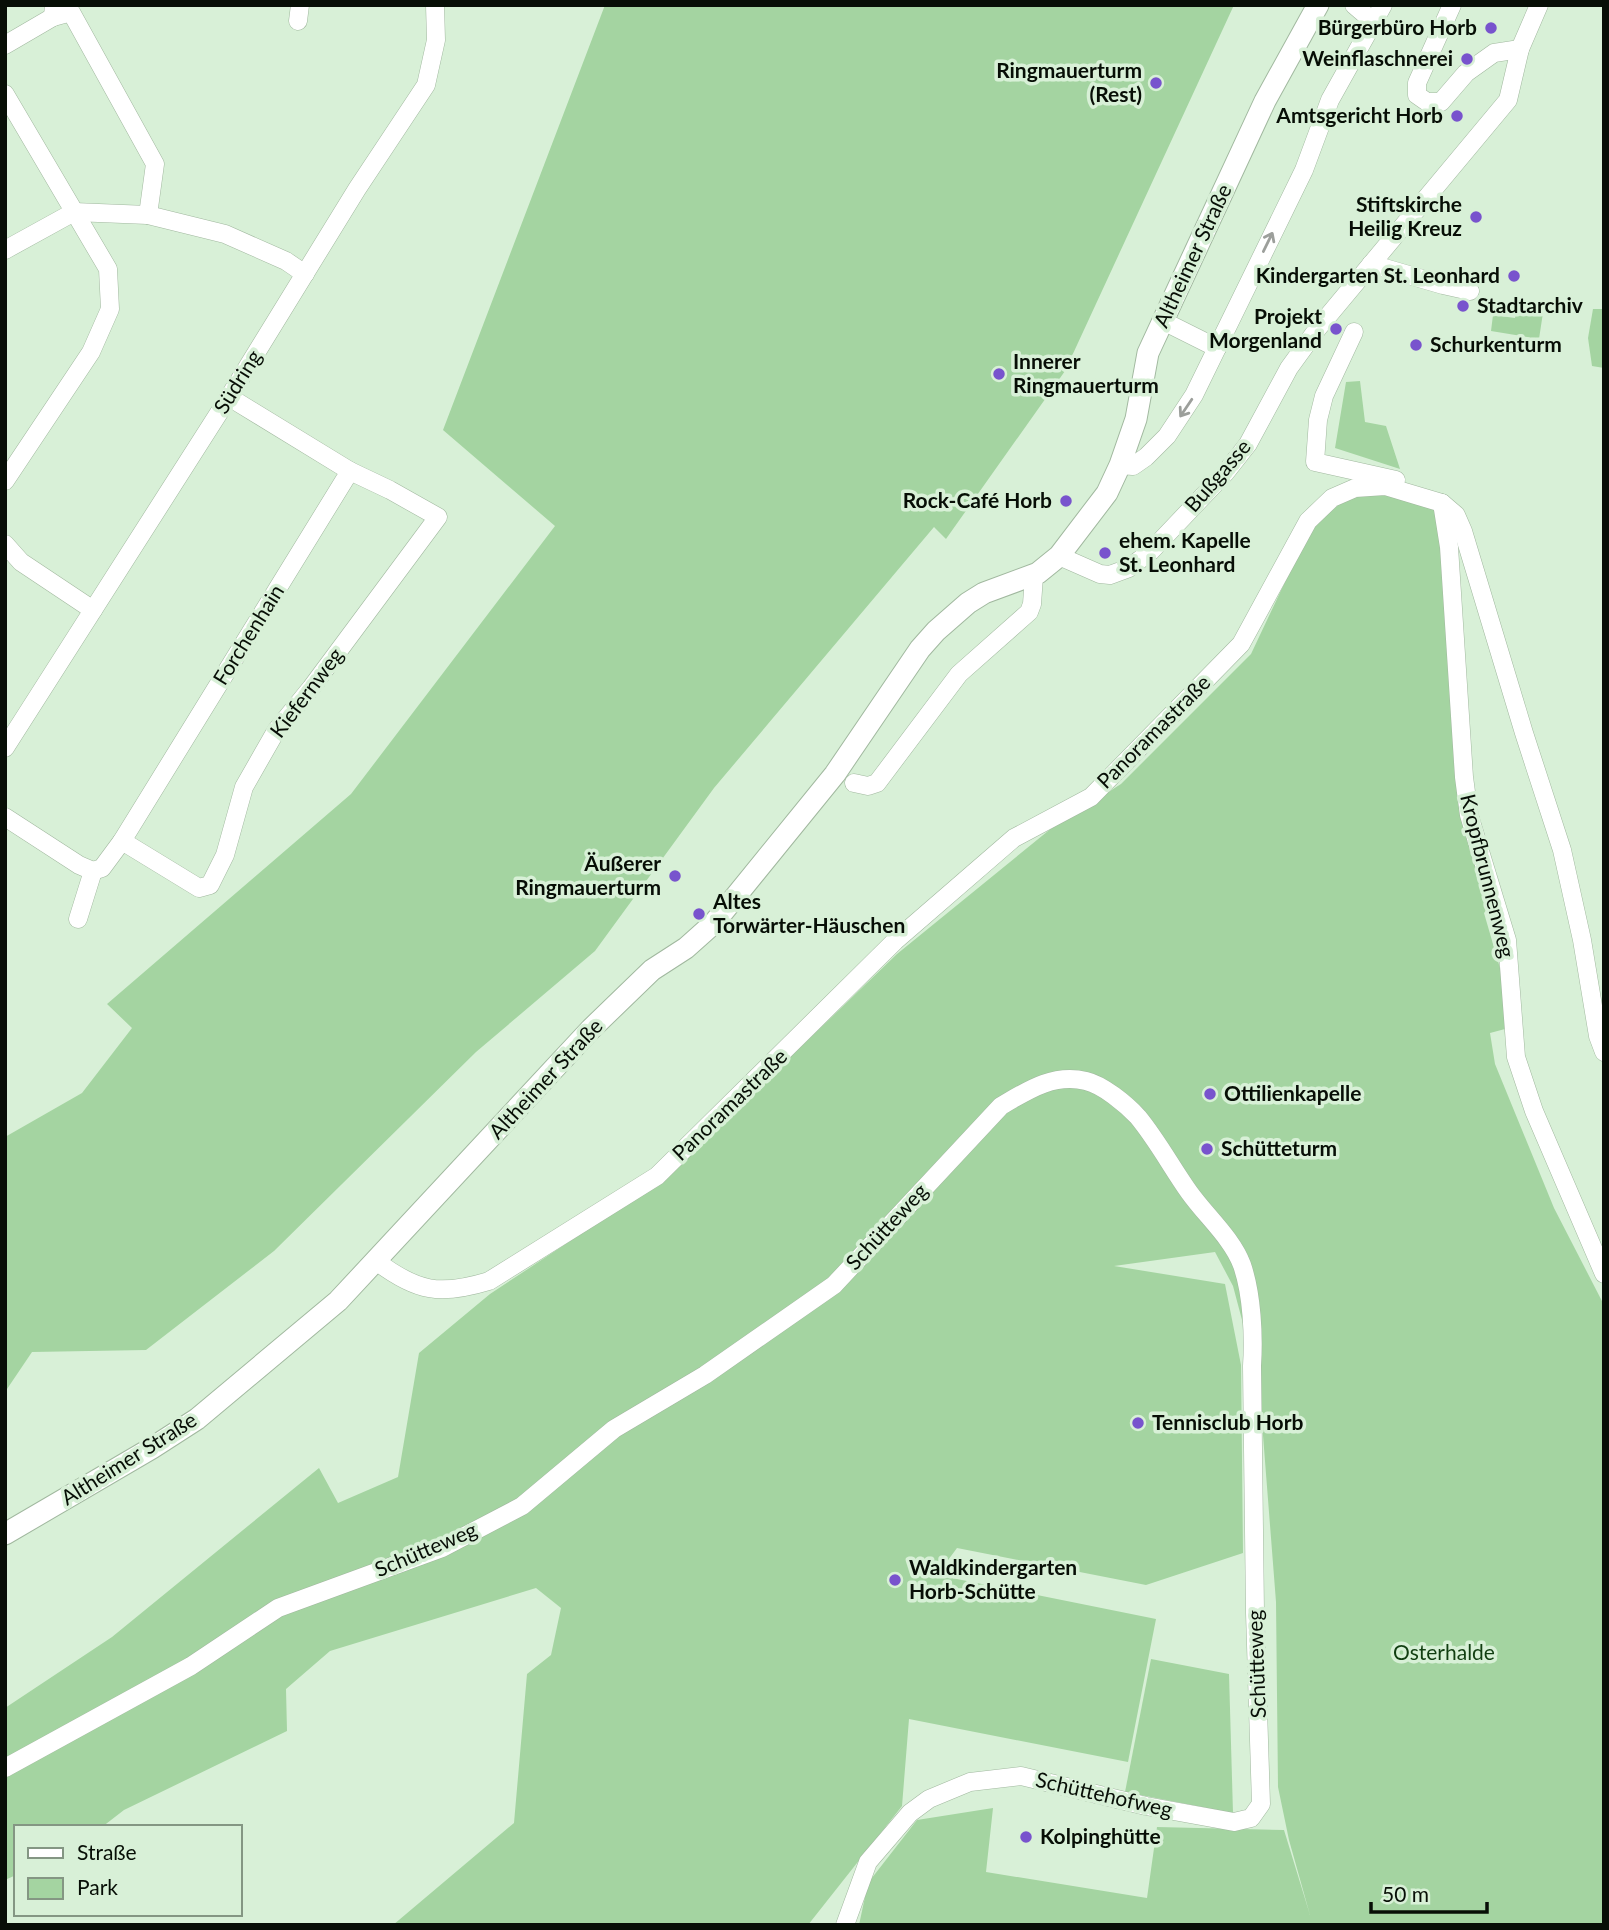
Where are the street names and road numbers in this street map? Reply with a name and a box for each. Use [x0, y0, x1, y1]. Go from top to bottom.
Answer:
street label: Altheimer Straße [1148, 180, 1236, 331]
street label: Südring [208, 345, 266, 418]
street label: Bußgasse [1179, 434, 1255, 516]
street label: Forchenhain [207, 579, 288, 689]
street label: Kiefernweg [264, 642, 348, 742]
street label: Panoramastraße [1091, 669, 1215, 793]
street label: Kropfbrunnenweg [1456, 791, 1521, 960]
street label: Altheimer Straße [483, 1013, 607, 1143]
street label: Panoramastraße [666, 1043, 792, 1165]
street label: Schütteweg [840, 1178, 932, 1274]
street label: Altheimer Straße [56, 1406, 201, 1509]
street label: Schütteweg [371, 1516, 480, 1581]
street label: Schütteweg [1241, 1609, 1270, 1719]
street label: Schüttehofweg [1034, 1766, 1175, 1821]

